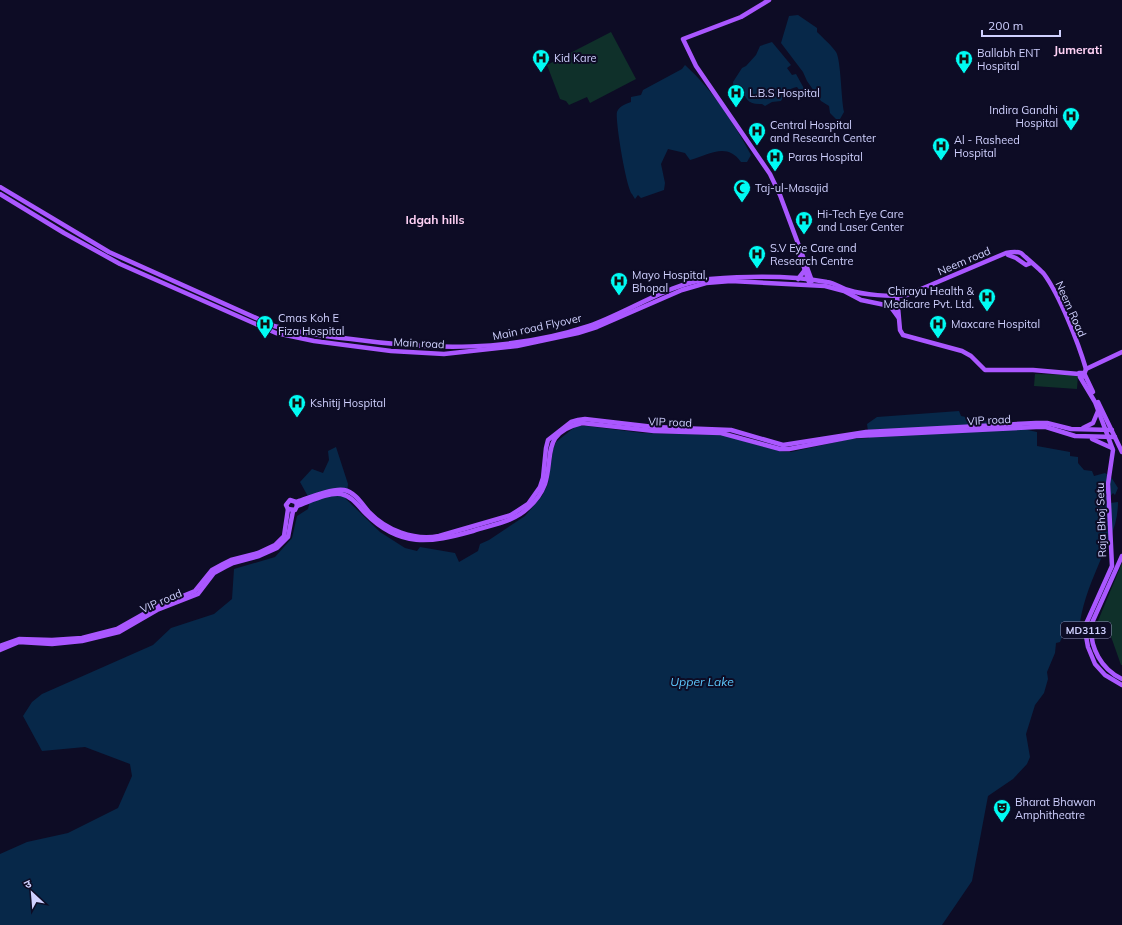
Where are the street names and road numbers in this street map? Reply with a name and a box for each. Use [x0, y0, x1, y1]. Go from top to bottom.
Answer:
street label: Neem road [935, 244, 993, 278]
street label: Neem Road [1052, 279, 1090, 339]
street label: Main road Flyover [491, 311, 583, 343]
street label: Main road [393, 335, 445, 351]
street label: VIP road [967, 412, 1011, 428]
street label: VIP road [648, 414, 692, 430]
street label: Raja Bhoj Setu [1093, 482, 1109, 558]
street label: VIP road [138, 586, 184, 616]
road number: MD3113 [1061, 622, 1111, 638]

